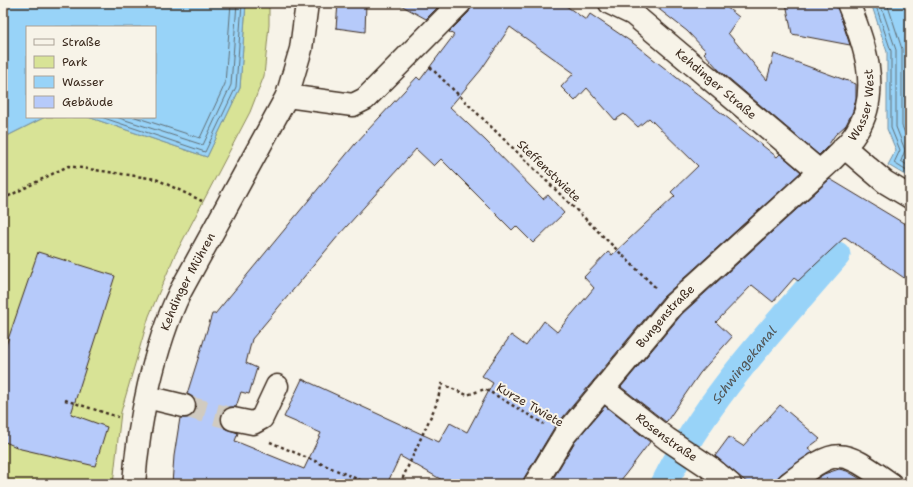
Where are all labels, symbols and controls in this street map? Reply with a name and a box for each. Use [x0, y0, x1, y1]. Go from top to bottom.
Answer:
legend [26, 26, 156, 118]
text: Straße [62, 34, 101, 50]
street label: Kehdinger Straße [672, 45, 760, 123]
text: Park [62, 54, 88, 70]
street label: Wasser West [845, 68, 878, 144]
text: Wasser [62, 74, 104, 90]
text: Gebäude [62, 94, 113, 110]
street label: Steffenstwiete [513, 136, 585, 206]
street label: Kehdinger Mühren [157, 230, 219, 333]
street label: Bungenstraße [633, 281, 698, 351]
water label: Schwingekanal [707, 322, 780, 407]
street label: Kurze Twiete [493, 379, 567, 431]
street label: Rosenstraße [632, 410, 701, 465]

